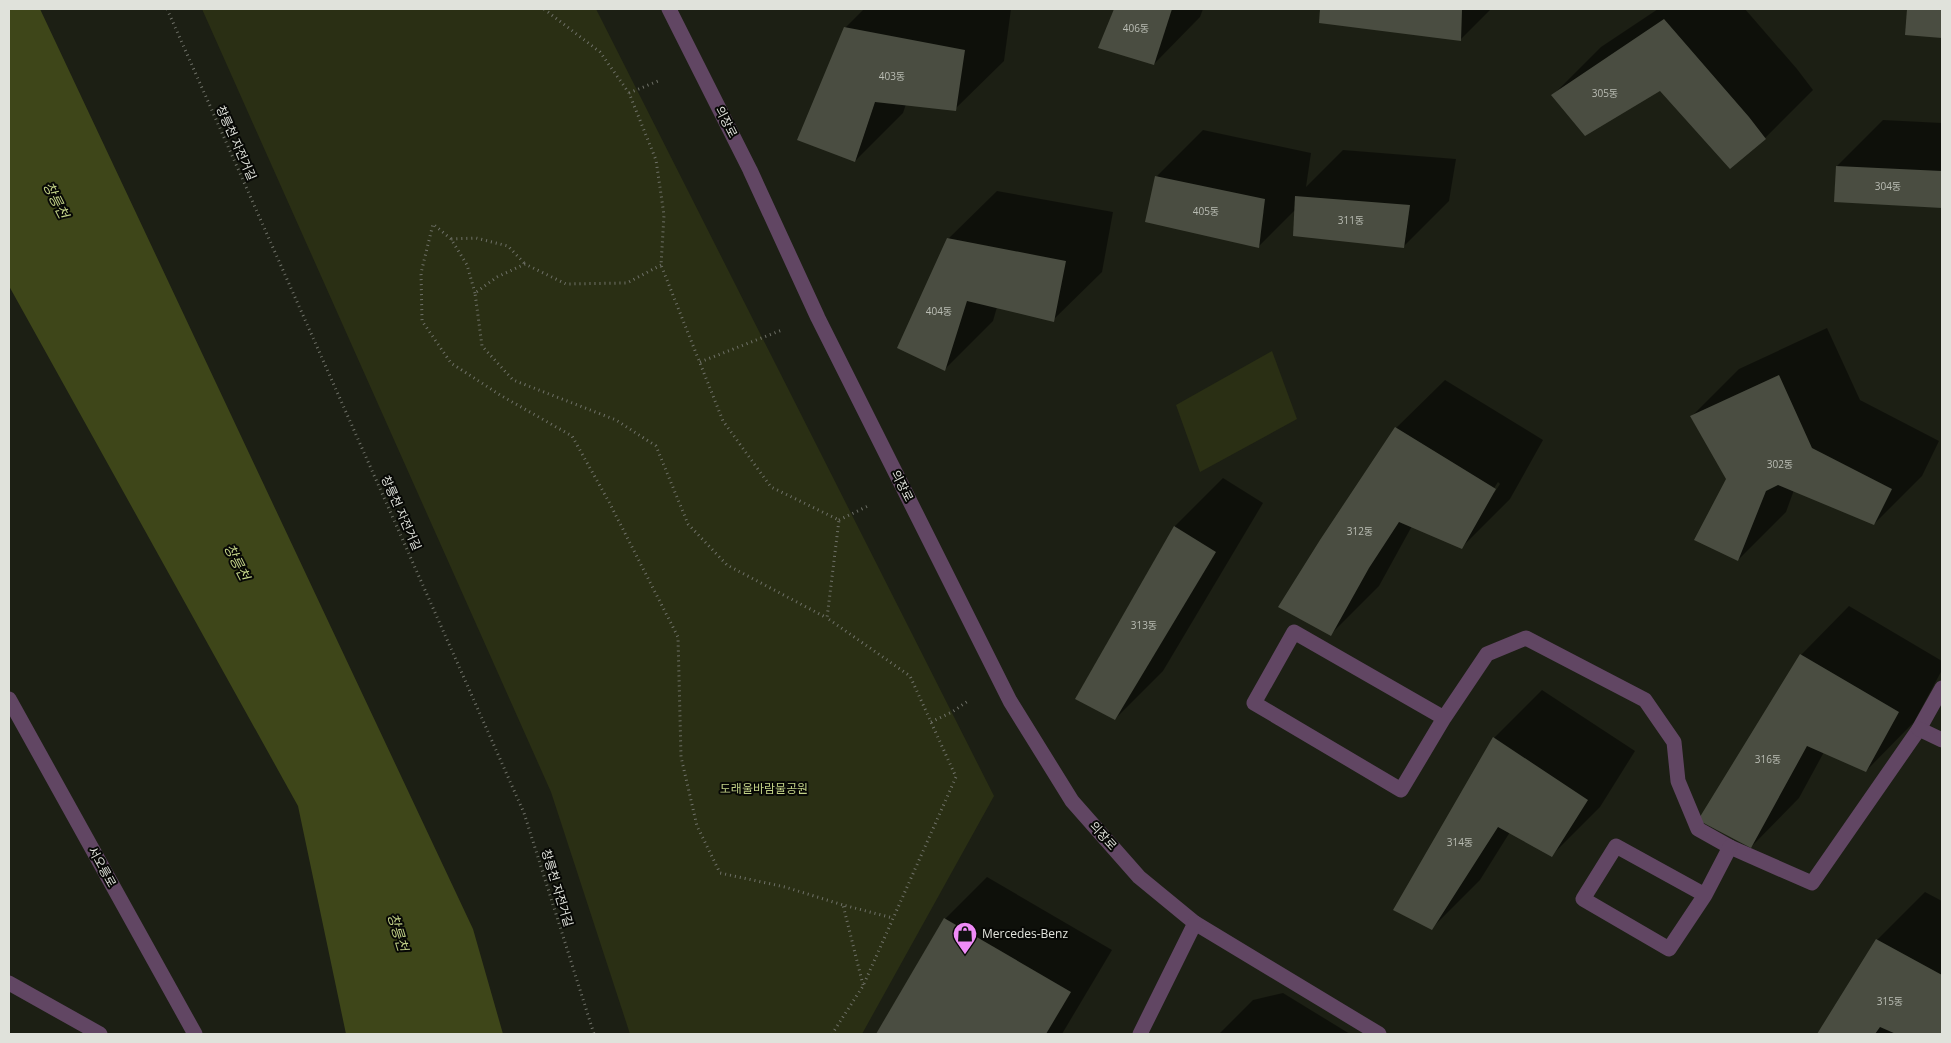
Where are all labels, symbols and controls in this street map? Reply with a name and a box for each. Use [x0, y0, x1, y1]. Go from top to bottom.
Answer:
house number: 406동 [1123, 21, 1149, 35]
house number: 403동 [879, 69, 905, 83]
house number: 305동 [1592, 86, 1618, 100]
street label: 창릉천 자전거길 [212, 103, 261, 183]
street label: 의장로 [711, 103, 742, 140]
water label: 창릉천 [39, 178, 74, 222]
house number: 304동 [1875, 179, 1901, 193]
house number: 405동 [1193, 204, 1219, 218]
house number: 311동 [1338, 213, 1364, 227]
house number: 404동 [926, 304, 952, 318]
house number: 302동 [1767, 457, 1793, 471]
street label: 의장로 [887, 467, 918, 504]
street label: 창릉천 자전거길 [377, 473, 426, 553]
house number: 312동 [1347, 524, 1373, 538]
water label: 창릉천 [220, 540, 255, 584]
house number: 313동 [1131, 618, 1157, 632]
house number: 316동 [1755, 752, 1781, 766]
park label: 도래울바람물공원 [720, 780, 808, 797]
street label: 의장로 [1086, 818, 1121, 854]
house number: 314동 [1447, 835, 1473, 849]
street label: 서오릉로 [84, 843, 121, 890]
street label: 창릉천 자전거길 [538, 847, 577, 929]
water label: 창릉천 [384, 911, 414, 954]
shop icon: Mercedes-Benz [952, 921, 978, 955]
place label: Mercedes-Benz [982, 925, 1068, 942]
house number: 315동 [1877, 994, 1903, 1008]

